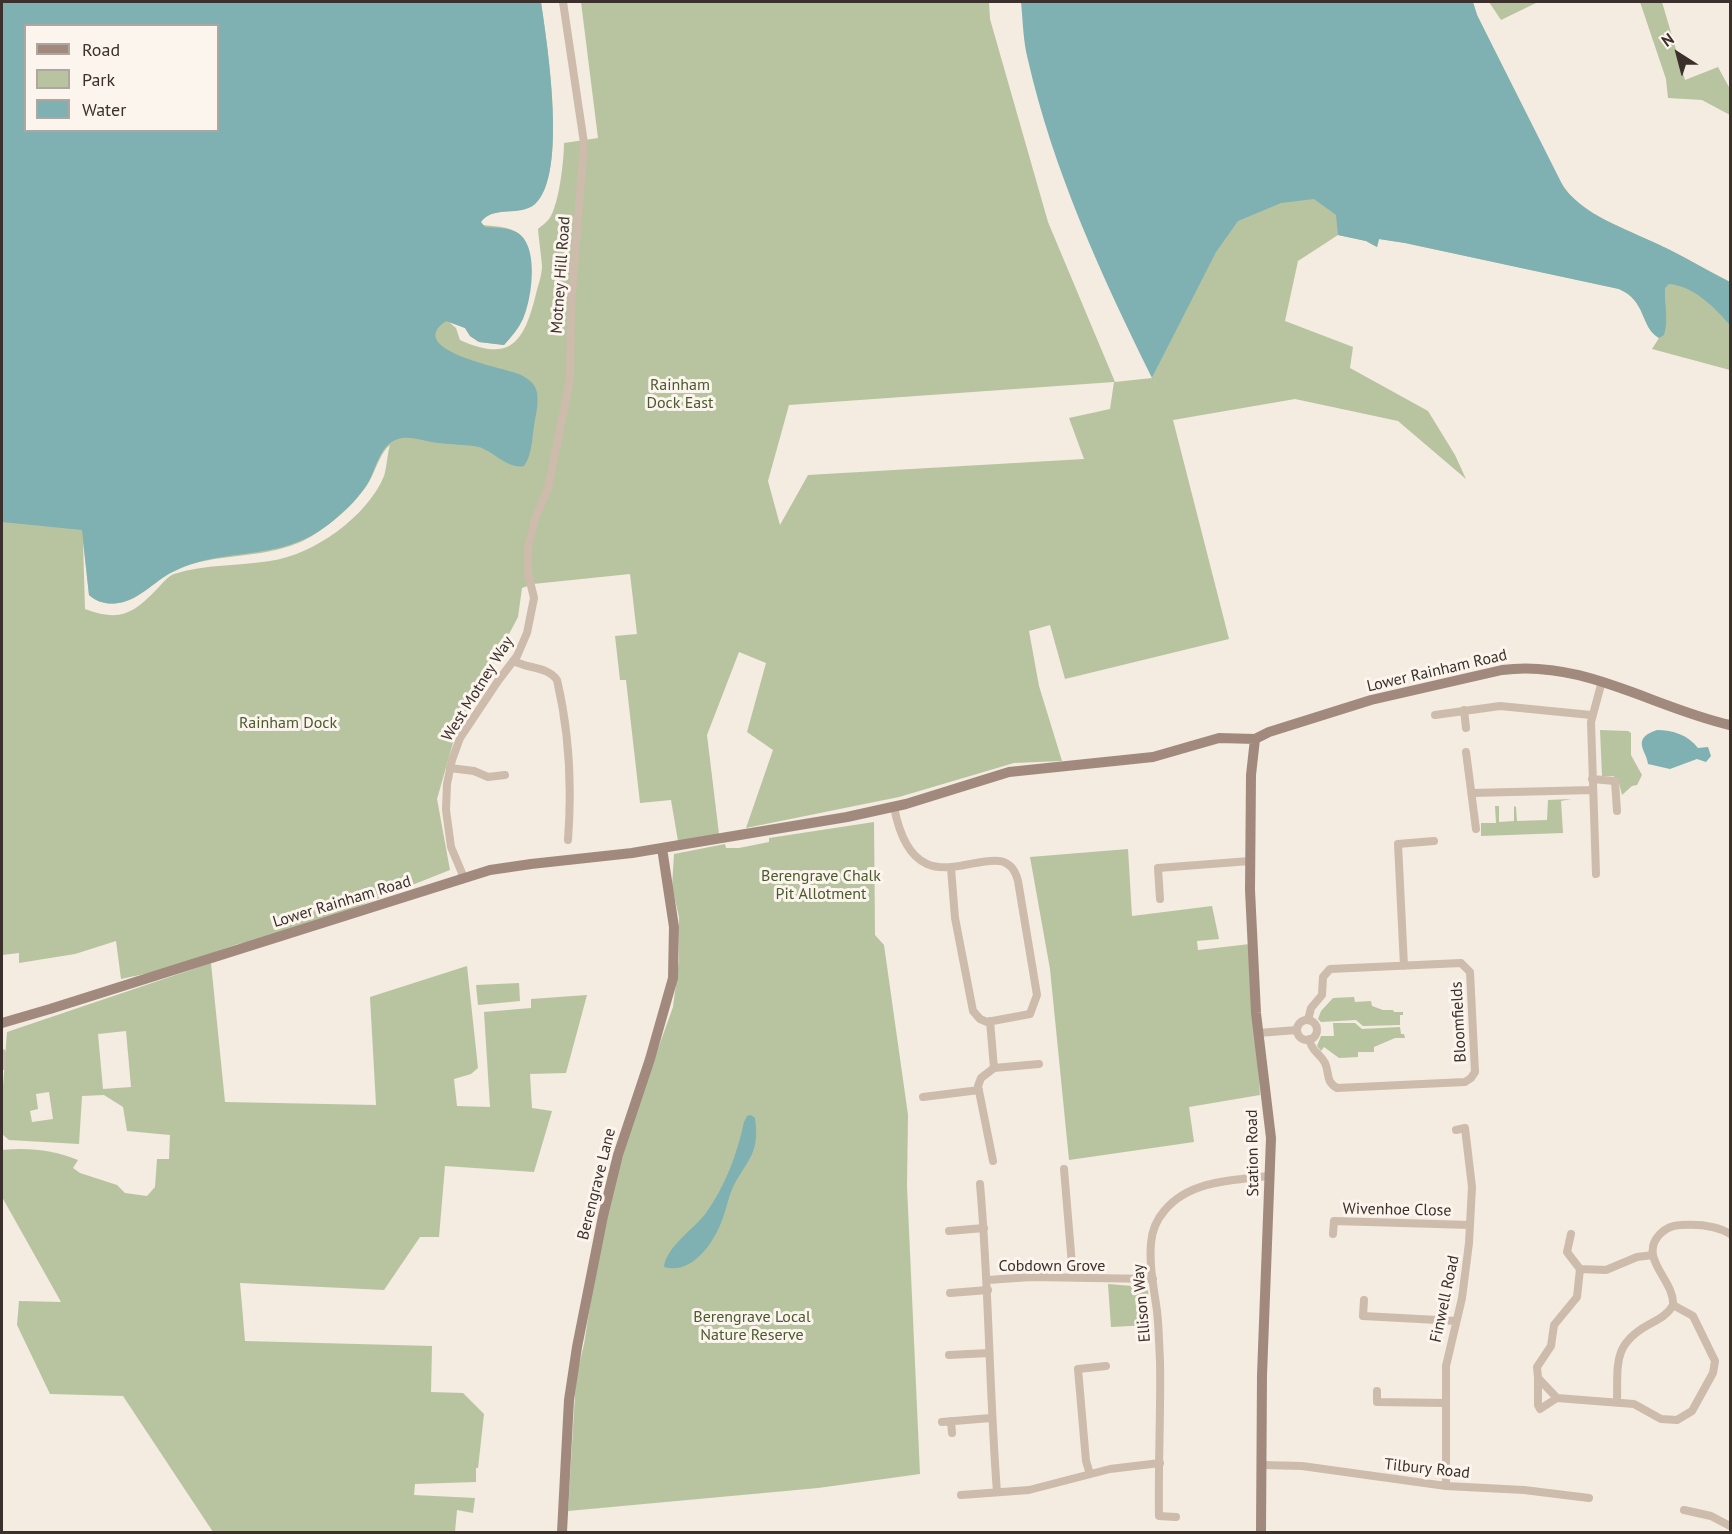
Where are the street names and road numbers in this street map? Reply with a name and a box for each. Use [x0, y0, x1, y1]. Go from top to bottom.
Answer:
street label: Motney Hill Road [547, 216, 575, 334]
street label: West Motney Way [438, 633, 518, 745]
street label: Lower Rainham Road [1365, 646, 1509, 696]
street label: Lower Rainham Road [271, 872, 413, 932]
street label: Bloomfields [1447, 981, 1471, 1063]
street label: Station Road [1243, 1109, 1263, 1197]
street label: Berengrave Lane [574, 1126, 620, 1242]
street label: Wivenhoe Close [1342, 1199, 1452, 1221]
street label: Finwell Road [1426, 1254, 1464, 1344]
street label: Cobdown Grove [999, 1256, 1105, 1276]
street label: Ellison Way [1129, 1263, 1155, 1343]
street label: Tilbury Road [1383, 1455, 1471, 1483]

